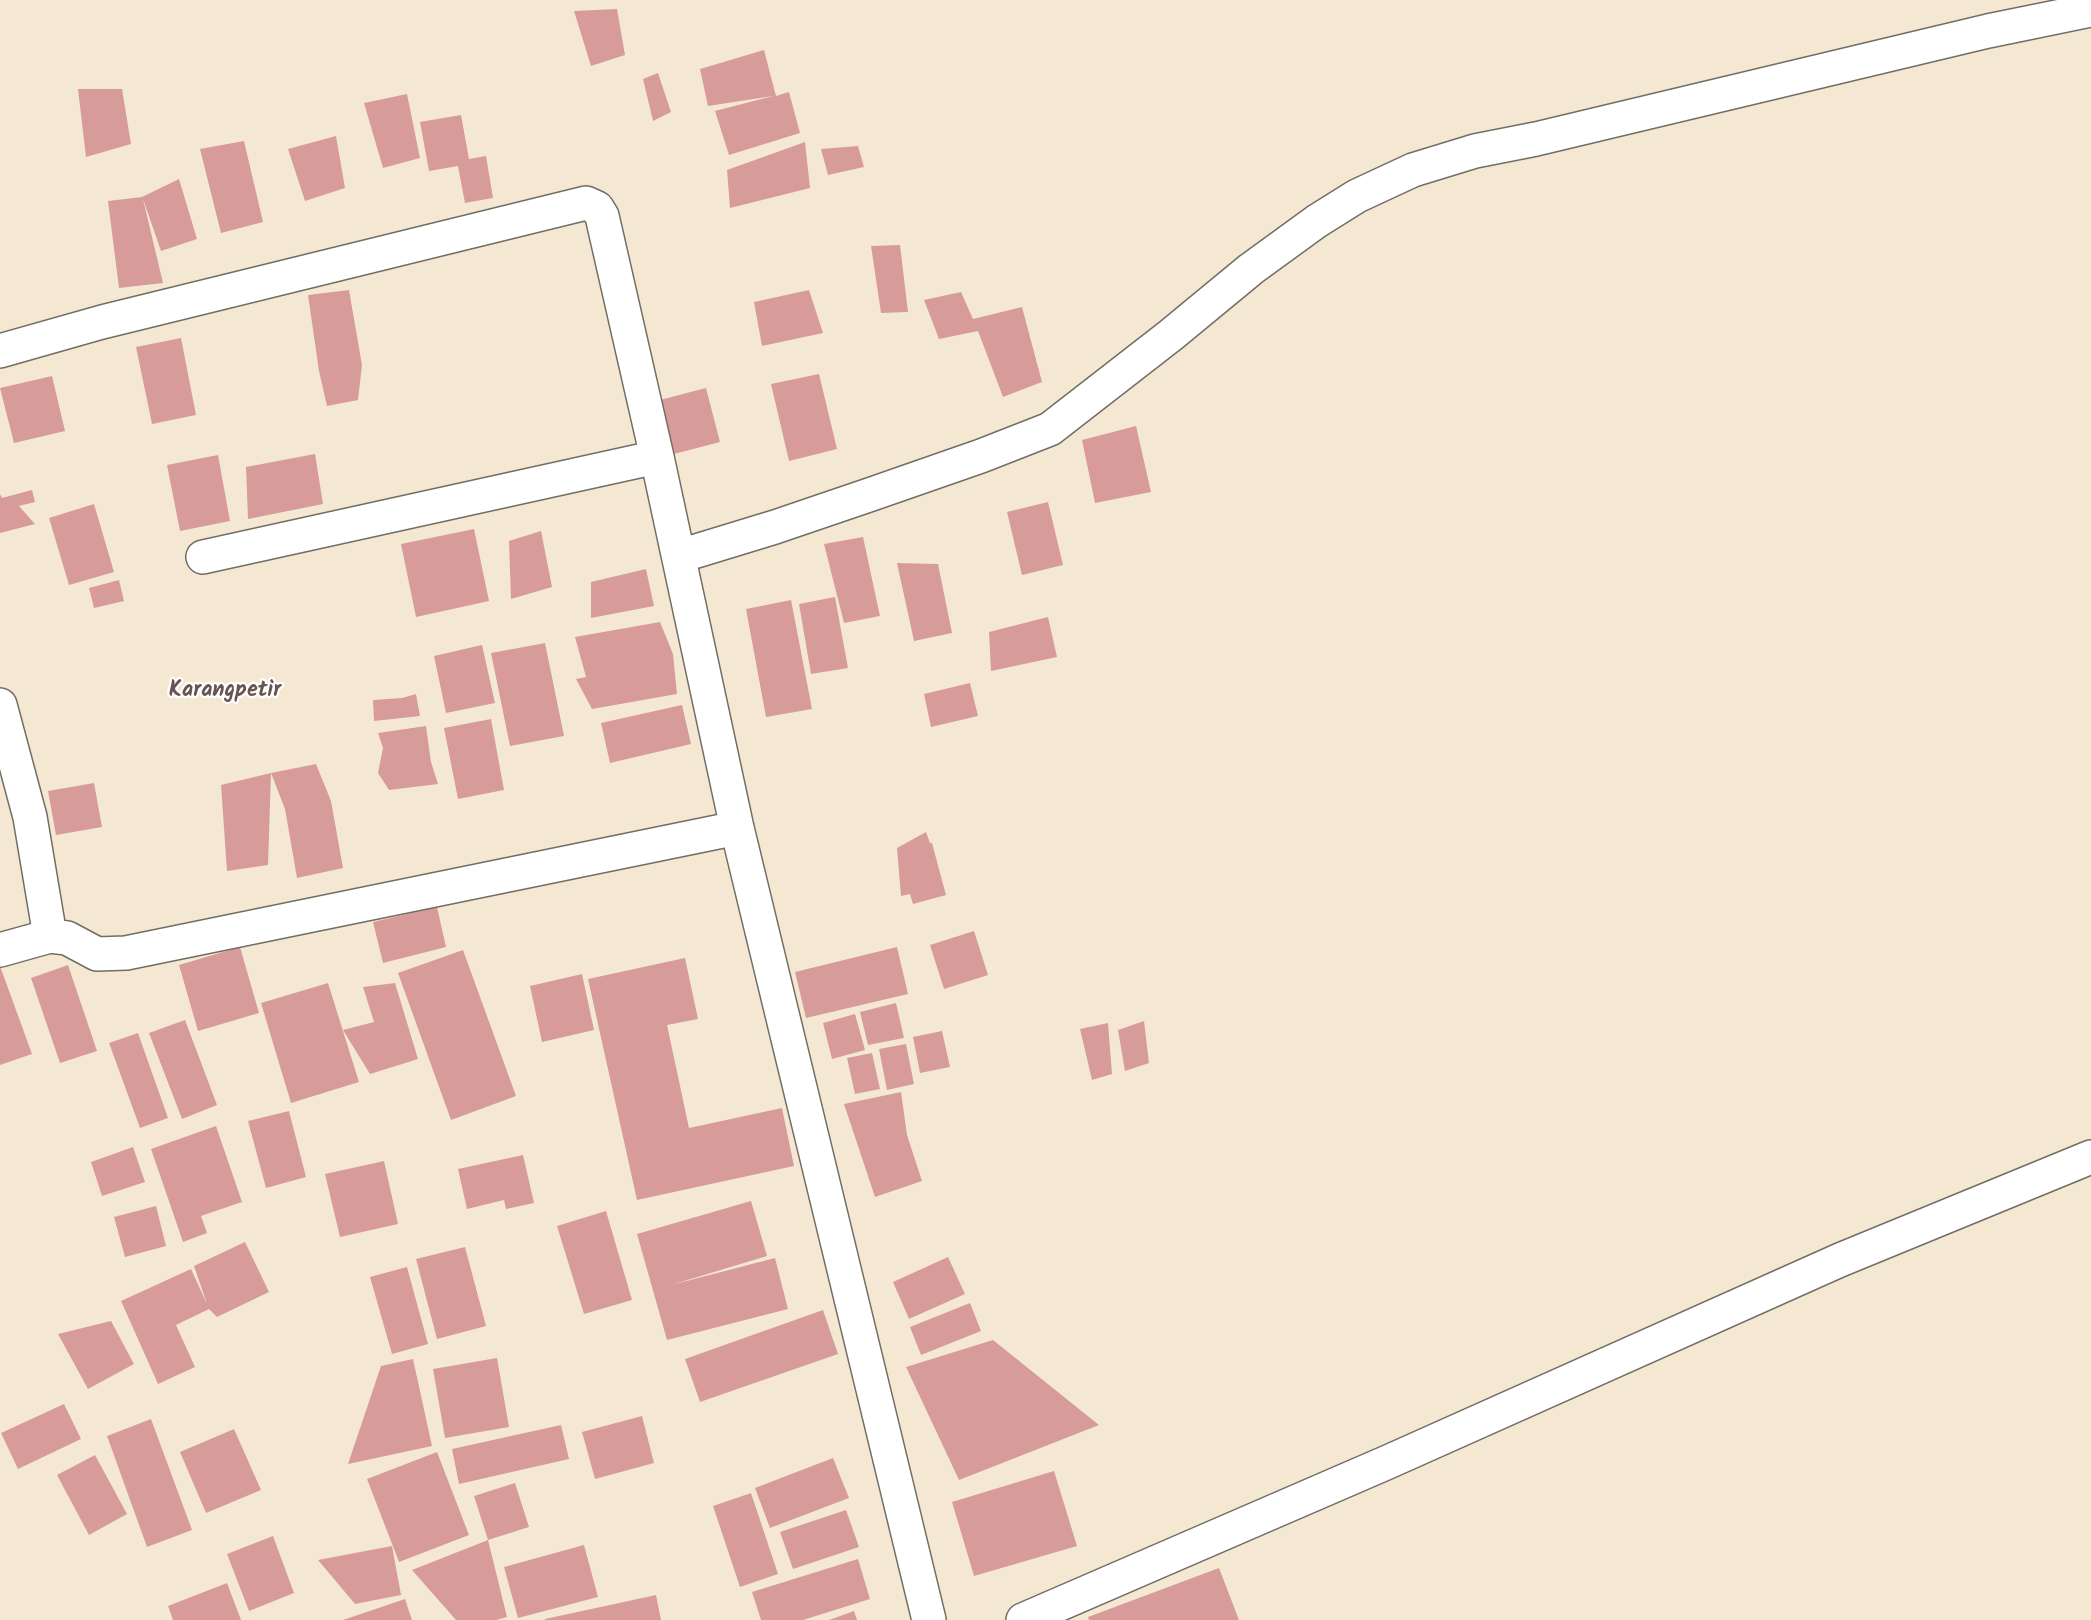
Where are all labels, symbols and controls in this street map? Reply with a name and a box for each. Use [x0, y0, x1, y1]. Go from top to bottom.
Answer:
district label: Karangpetir [169, 679, 281, 705]

